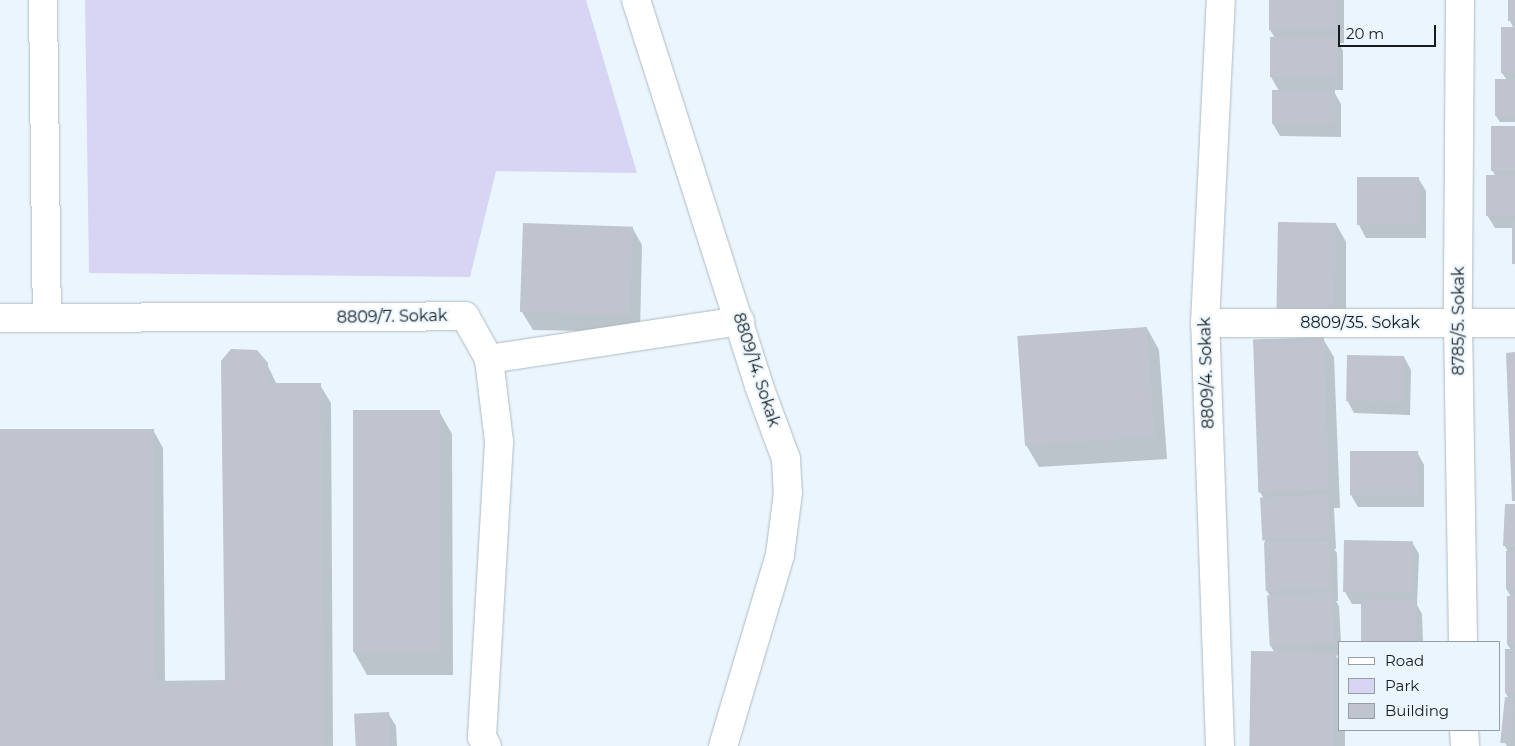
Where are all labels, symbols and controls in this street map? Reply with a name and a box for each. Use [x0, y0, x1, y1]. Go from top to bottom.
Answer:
scale bar [1340, 15, 1438, 47]
text: 20 m [1346, 24, 1384, 43]
street label: 8785/5. Sokak [1449, 267, 1469, 375]
street label: 8809/7. Sokak [337, 306, 447, 328]
street label: 8809/14. Sokak [729, 311, 783, 429]
street label: 8809/35. Sokak [1300, 313, 1420, 333]
street label: 8809/4. Sokak [1195, 317, 1219, 429]
legend [1338, 641, 1500, 731]
text: Road [1385, 651, 1424, 670]
text: Park [1385, 676, 1419, 695]
text: Building [1385, 701, 1449, 720]

